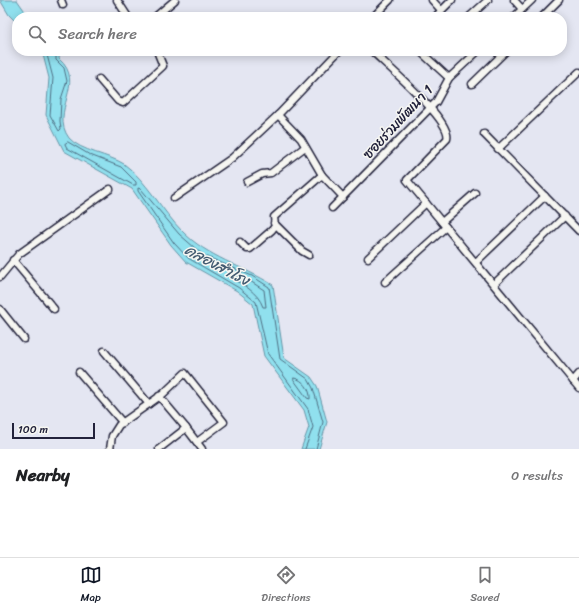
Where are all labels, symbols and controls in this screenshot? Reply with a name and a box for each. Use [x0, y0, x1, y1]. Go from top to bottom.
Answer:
search box [12, 12, 567, 56]
text: Search here [58, 21, 137, 47]
icon: search [26, 23, 48, 45]
street label: ซอยร่วมพัฒนา 1 [357, 79, 439, 165]
water label: คลองสำโรง [180, 237, 256, 294]
text: 100 m [18, 420, 48, 439]
scale bar [12, 421, 95, 440]
text: Nearby [16, 460, 70, 490]
text: 0 results [511, 464, 563, 487]
tab: Map [80, 564, 102, 607]
tab: Directions [261, 564, 311, 607]
tab: Saved [470, 564, 499, 607]

